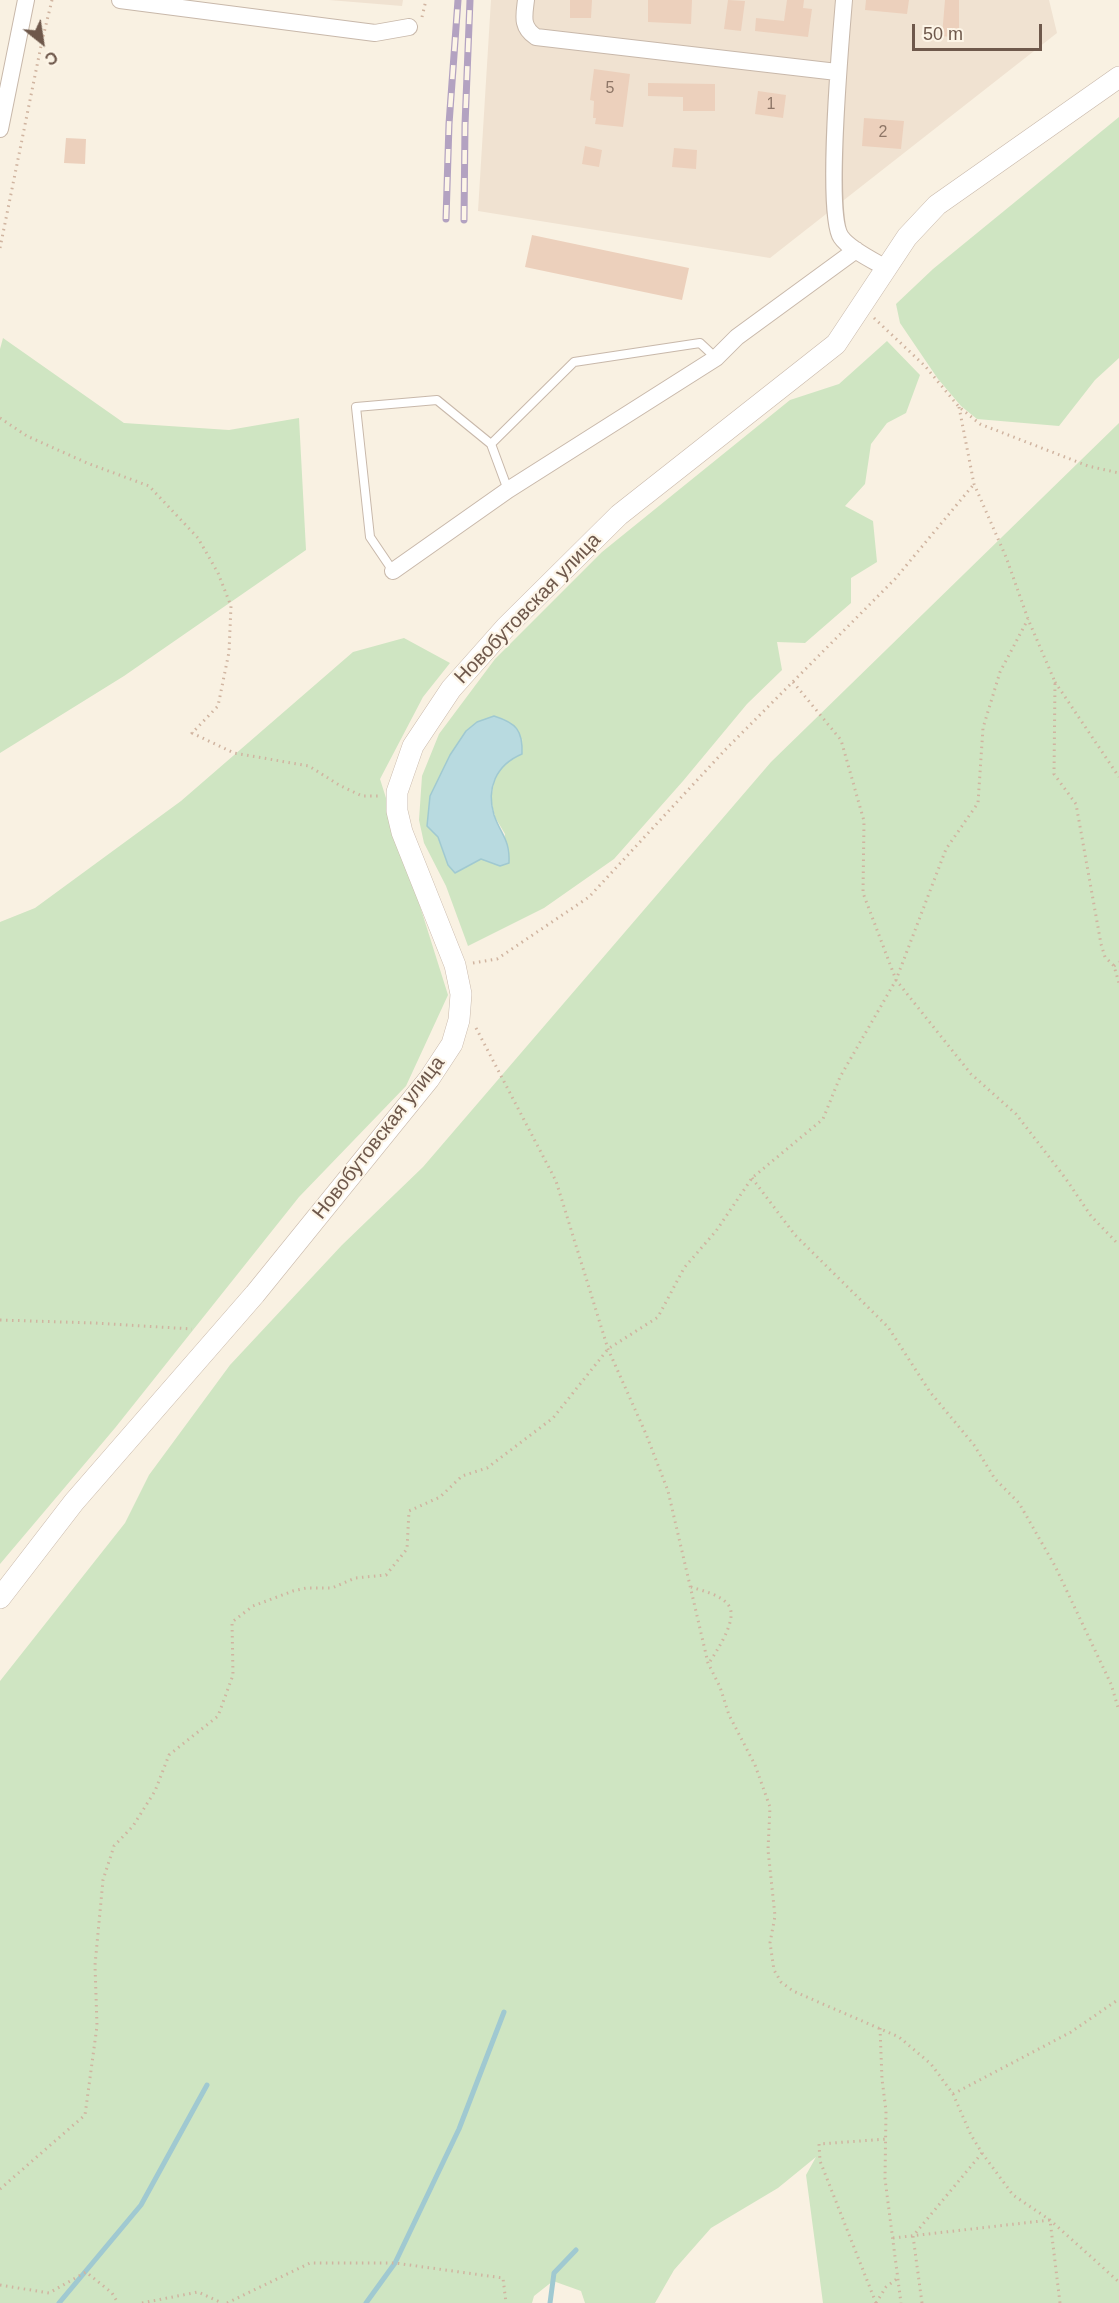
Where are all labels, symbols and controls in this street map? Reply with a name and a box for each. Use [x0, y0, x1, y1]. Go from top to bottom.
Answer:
north arrow [12, 12, 72, 72]
scale bar [915, 12, 1046, 50]
text: 50 m [923, 24, 963, 44]
text: С [42, 48, 61, 68]
house number: 5 [606, 79, 614, 99]
house number: 1 [767, 95, 775, 115]
house number: 2 [879, 123, 887, 143]
street label: Новобутовская улица [450, 529, 606, 689]
street label: Новобутовская улица [308, 1052, 450, 1224]

